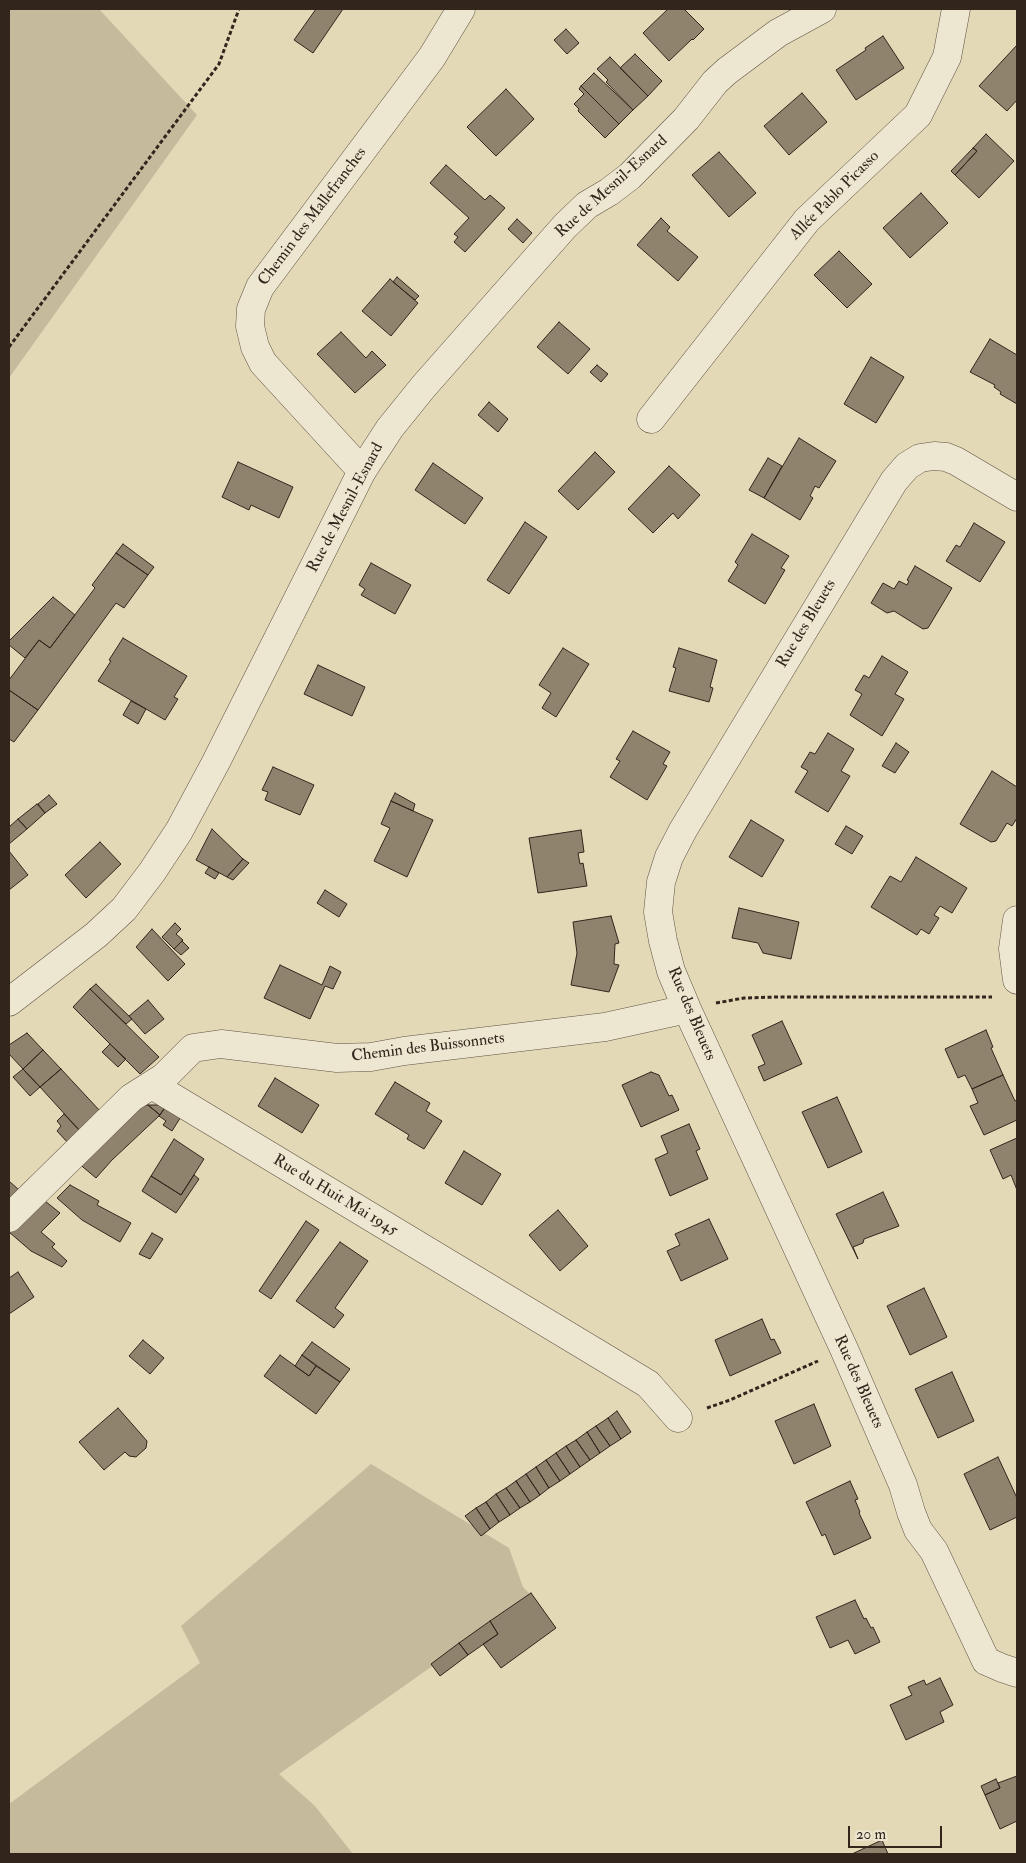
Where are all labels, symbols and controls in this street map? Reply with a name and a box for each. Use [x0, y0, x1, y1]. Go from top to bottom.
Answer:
street label: Rue de Mesnil-Esnard [552, 132, 672, 242]
street label: Chemin des Mallefranches [255, 144, 371, 290]
street label: Allée Pablo Picasso [786, 147, 884, 245]
street label: Rue de Mesnil-Esnard [304, 440, 388, 576]
street label: Rue des Bleuets [773, 576, 841, 672]
street label: Rue des Bleuets [663, 964, 719, 1064]
street label: Chemin des Buissonnets [350, 1029, 506, 1067]
street label: Rue du Huit Mai 1945 [269, 1151, 401, 1241]
street label: Rue des Bleuets [829, 1333, 887, 1431]
scale bar [851, 1816, 945, 1848]
text: 20 m [856, 1825, 886, 1844]

